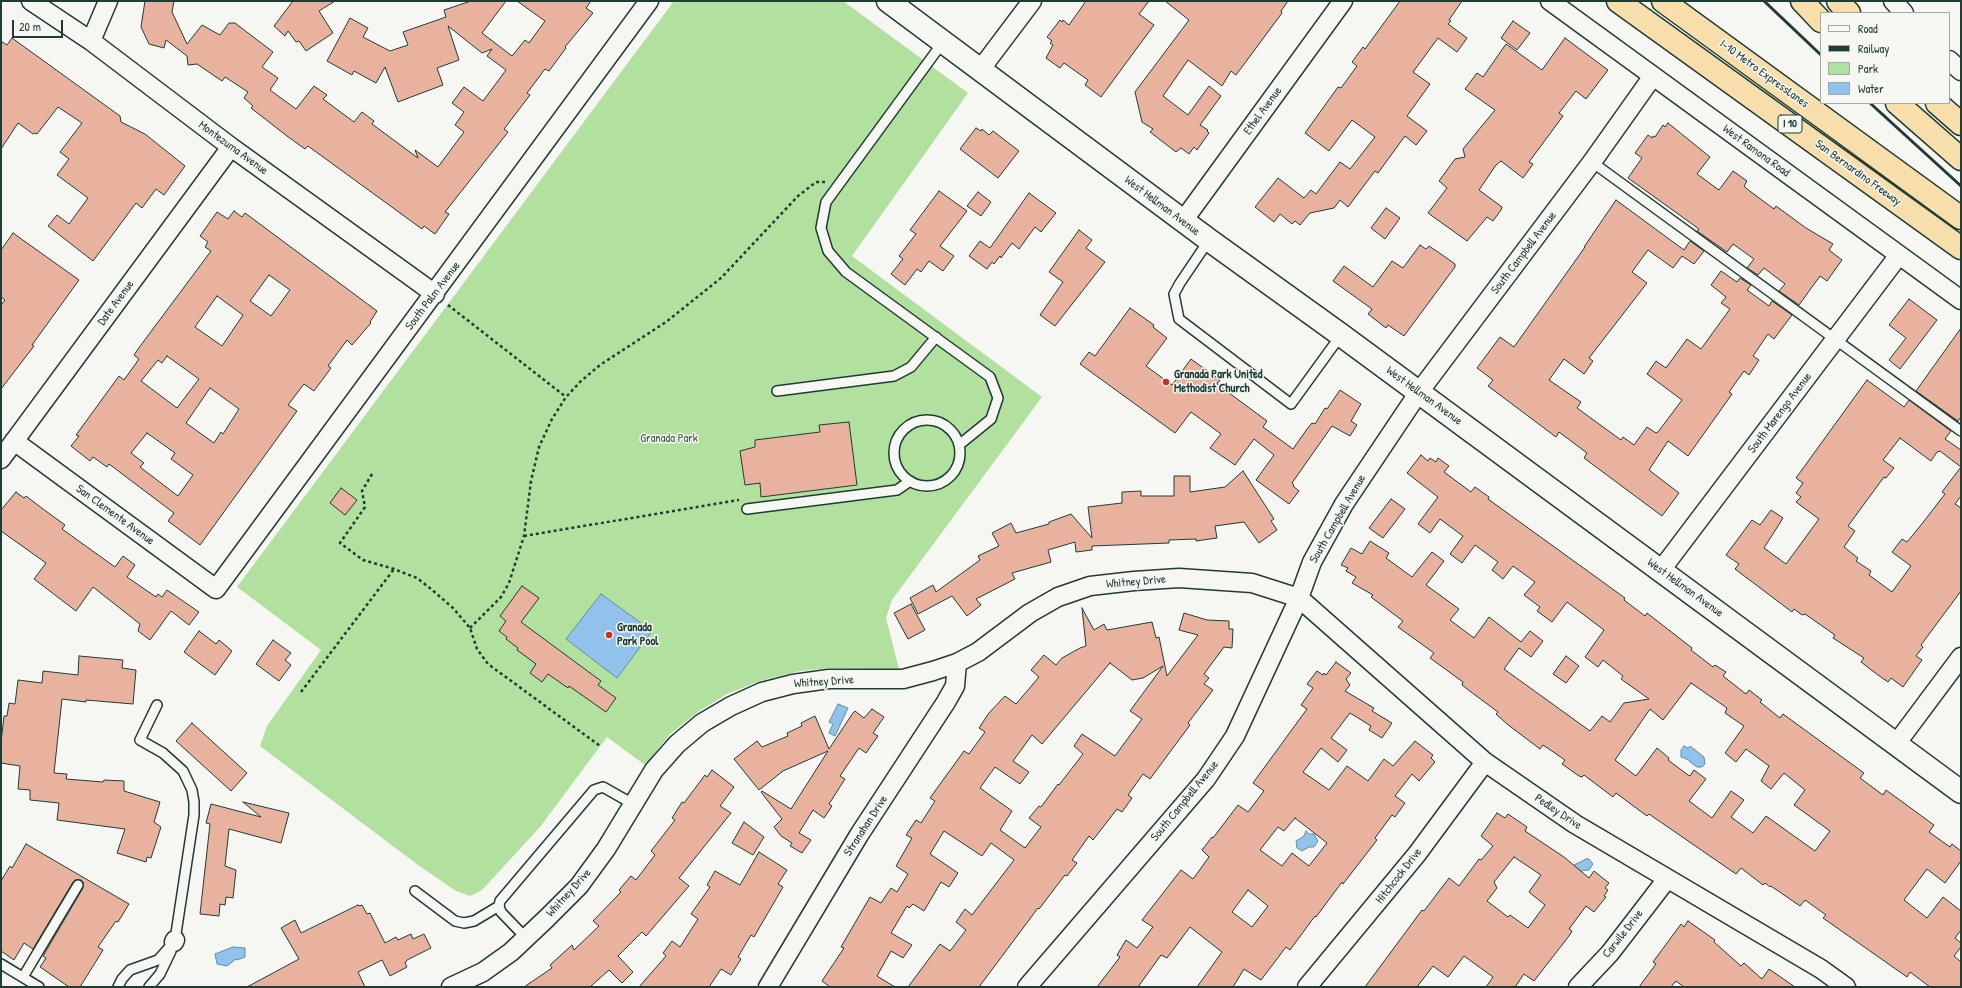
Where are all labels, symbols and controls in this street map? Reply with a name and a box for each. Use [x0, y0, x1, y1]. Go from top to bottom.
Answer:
scale bar [14, 12, 65, 38]
legend [1820, 12, 1950, 104]
text: 20 m [19, 18, 41, 35]
text: Road [1858, 20, 1878, 37]
street label: I-10 Metro ExpressLanes [1717, 37, 1811, 111]
text: Railway [1858, 40, 1889, 57]
text: Park [1858, 60, 1878, 77]
text: Water [1858, 80, 1884, 97]
street label: Ethel Avenue [1241, 84, 1285, 138]
road number: I 10 [1778, 115, 1802, 133]
street label: Montezuma Avenue [195, 118, 271, 178]
street label: West Ramona Road [1720, 122, 1792, 180]
street label: San Bernardino Freeway [1812, 137, 1904, 209]
street label: West Hellman Avenue [1121, 173, 1203, 239]
street label: South Campbell Avenue [1488, 209, 1560, 297]
street label: South Palm Avenue [403, 259, 463, 333]
street label: Date Avenue [95, 278, 137, 328]
street label: West Hellman Avenue [1383, 364, 1465, 428]
place label: Granada Park United Methodist Church [1174, 368, 1262, 396]
street label: South Marengo Avenue [1745, 370, 1815, 456]
marker: Granada Park United Methodist Church [1161, 377, 1171, 387]
park label: Granada Park [640, 432, 698, 446]
street label: South Campbell Avenue [1307, 472, 1369, 566]
street label: San Clemente Avenue [73, 482, 157, 548]
street label: West Hellman Avenue [1644, 556, 1726, 620]
street label: Whitney Drive [1106, 572, 1166, 592]
place label: Granada Park Pool [617, 621, 658, 649]
marker: Granada Park Pool [604, 630, 614, 640]
street label: Whitney Drive [794, 673, 854, 691]
street label: South Campbell Avenue [1148, 758, 1222, 844]
street label: Pedley Drive [1532, 791, 1584, 833]
street label: Stranahan Drive [841, 793, 891, 859]
street label: Hitchcock Drive [1373, 845, 1425, 907]
street label: Whitney Drive [544, 866, 594, 920]
street label: Carwile Drive [1600, 907, 1646, 961]

